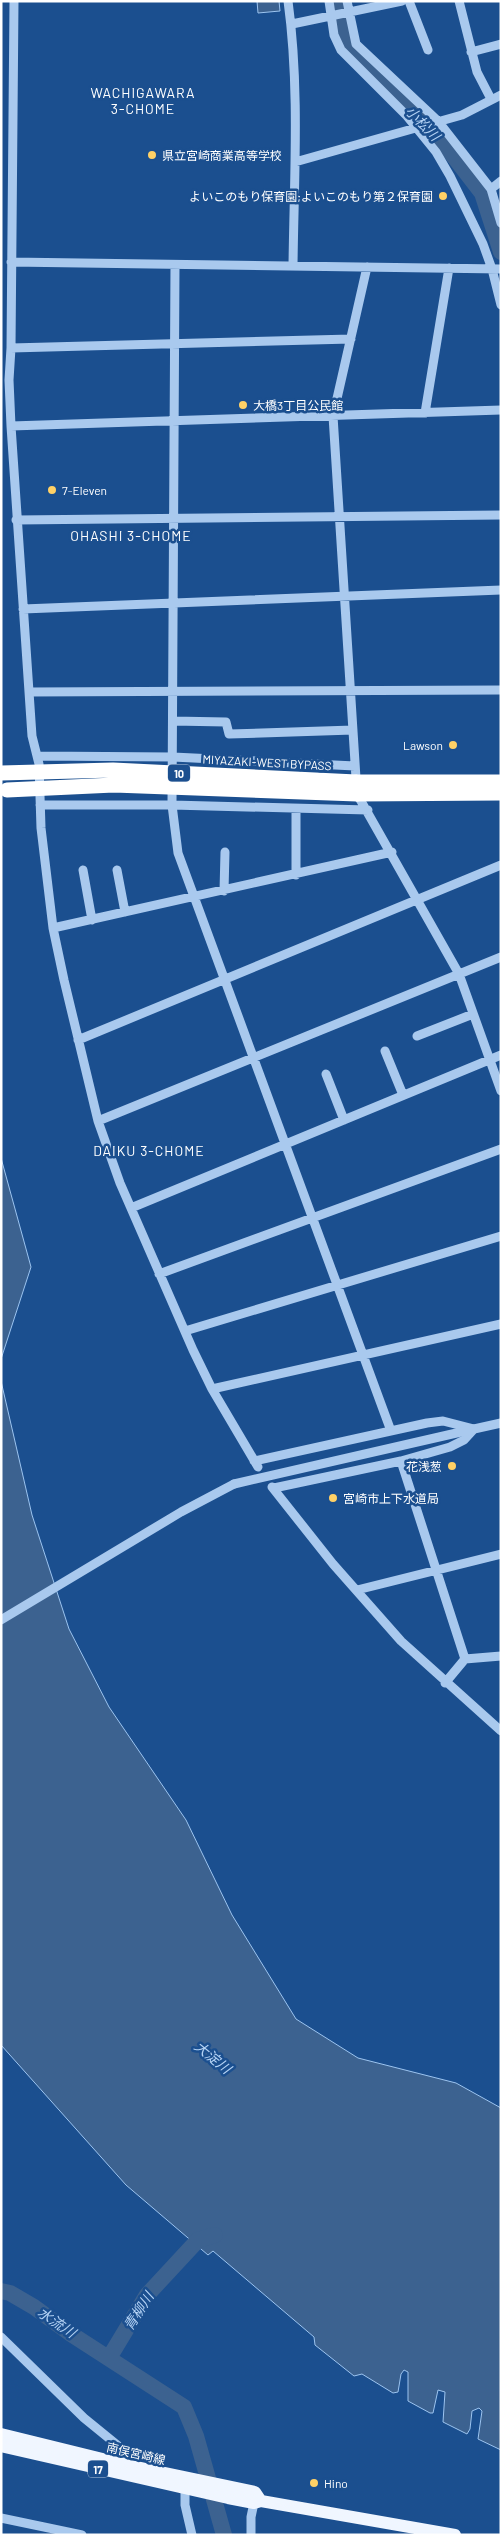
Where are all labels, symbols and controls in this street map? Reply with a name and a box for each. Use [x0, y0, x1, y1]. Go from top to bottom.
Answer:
district label: WACHIGAWARA 3-CHOME [90, 84, 196, 117]
water label: 小松川 [402, 102, 445, 145]
place label: 県立宮崎商業高等学校 [162, 148, 282, 162]
marker: 県立宮崎商業高等学校 [146, 149, 158, 161]
place label: よいこのもり保育園;よいこのもり第２保育園 [189, 189, 433, 203]
marker: よいこのもり保育園;よいこのもり第２保育園 [437, 190, 449, 202]
place label: 大橋3丁目公民館 [253, 398, 343, 412]
marker: 大橋3丁目公民館 [237, 399, 249, 411]
place label: 7-Eleven [62, 483, 107, 497]
marker: 7-Eleven [46, 484, 58, 496]
district label: OHASHI 3-CHOME [70, 527, 192, 544]
place label: Lawson [403, 738, 443, 752]
marker: Lawson [447, 739, 459, 751]
street label: MIYAZAKI-WEST BYPASS [202, 752, 332, 772]
road number: 10 [168, 764, 190, 781]
district label: DAIKU 3-CHOME [93, 1142, 205, 1159]
place label: 花浅葱 [406, 1459, 442, 1473]
marker: 花浅葱 [446, 1460, 458, 1472]
place label: 宮崎市上下水道局 [343, 1491, 439, 1505]
marker: 宮崎市上下水道局 [327, 1492, 339, 1504]
water label: 大淀川 [191, 2037, 236, 2078]
water label: 青柳川 [119, 2287, 158, 2333]
water label: 水流川 [35, 2303, 81, 2342]
street label: 南俣宮崎線 [105, 2439, 167, 2467]
road number: 17 [88, 2460, 108, 2478]
place label: Hino [324, 2476, 348, 2490]
marker: Hino [308, 2477, 320, 2489]

